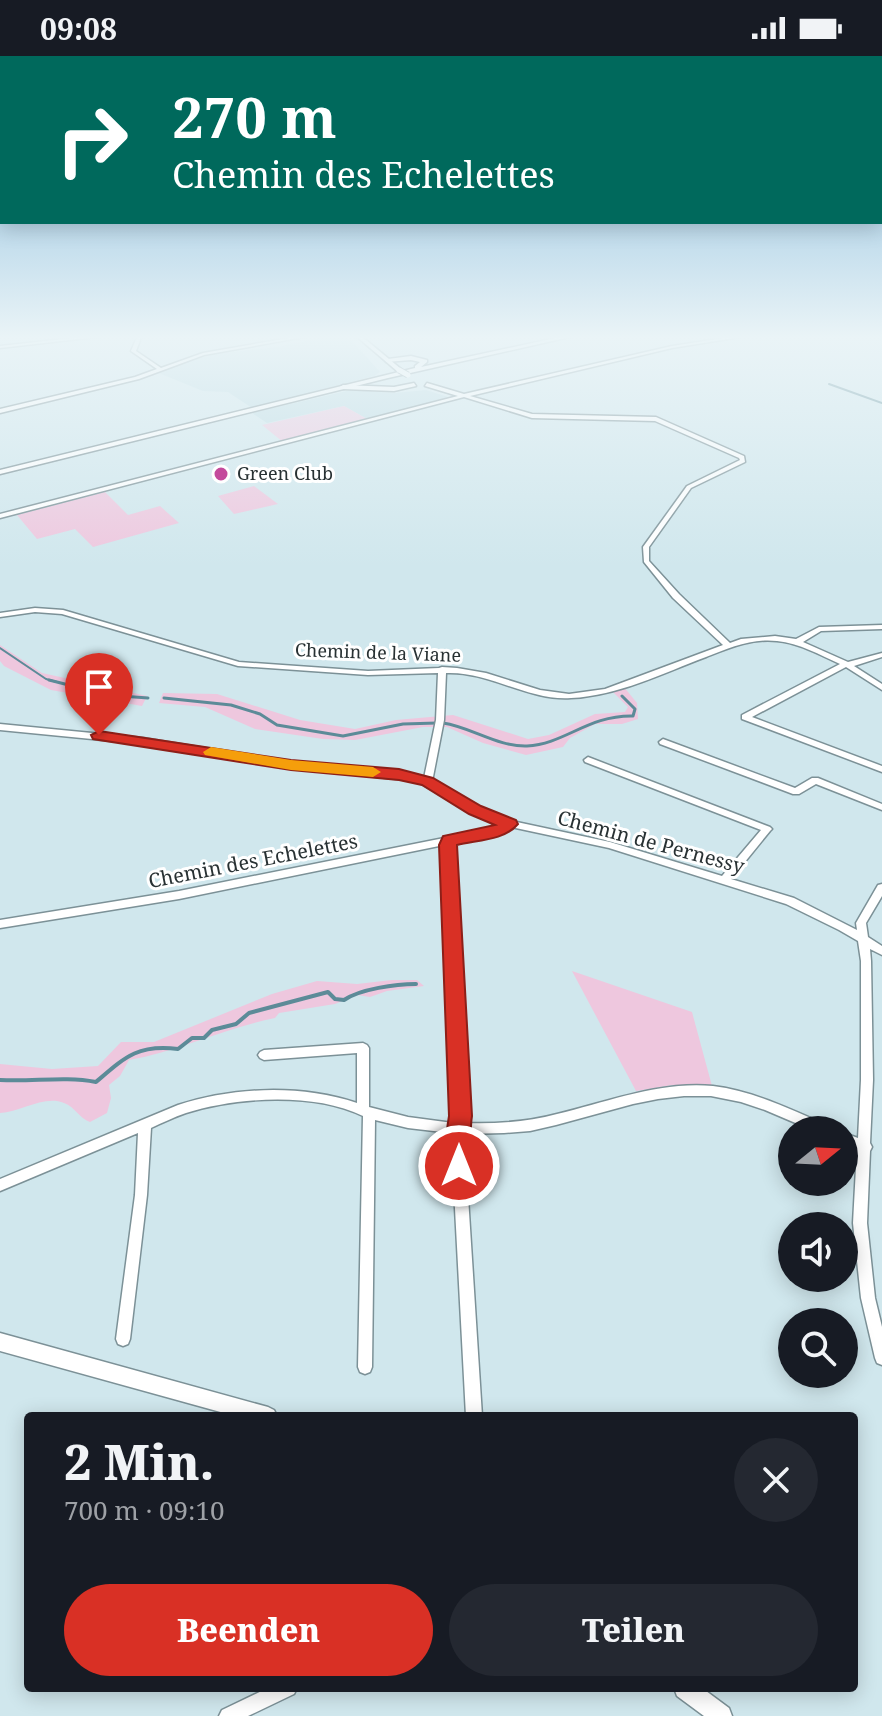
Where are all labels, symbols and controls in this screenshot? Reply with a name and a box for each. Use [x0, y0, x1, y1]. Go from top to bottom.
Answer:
text: 09:08 [40, 8, 117, 49]
text: 270 m [172, 78, 337, 154]
icon: right [40, 88, 144, 192]
text: Chemin des Echelettes [172, 150, 555, 199]
place label: Green Club [237, 461, 333, 485]
marker: Green Club [212, 465, 230, 483]
street label: Chemin de la Viane [295, 637, 462, 667]
pin [65, 653, 133, 735]
icon: arrive [77, 665, 121, 709]
street label: Chemin de Pernessy [555, 804, 748, 880]
street label: Chemin des Echelettes [146, 827, 360, 894]
north arrow [778, 1116, 858, 1196]
map controls [778, 1116, 858, 1388]
position arrow [417, 1124, 501, 1208]
button: sound [778, 1212, 858, 1292]
button: search [778, 1308, 858, 1388]
text: 2 Min. [64, 1429, 215, 1494]
button: close [734, 1438, 818, 1522]
text: 700 m · 09:10 [64, 1492, 225, 1528]
button: Beenden [64, 1584, 433, 1676]
button: Teilen [449, 1584, 818, 1676]

